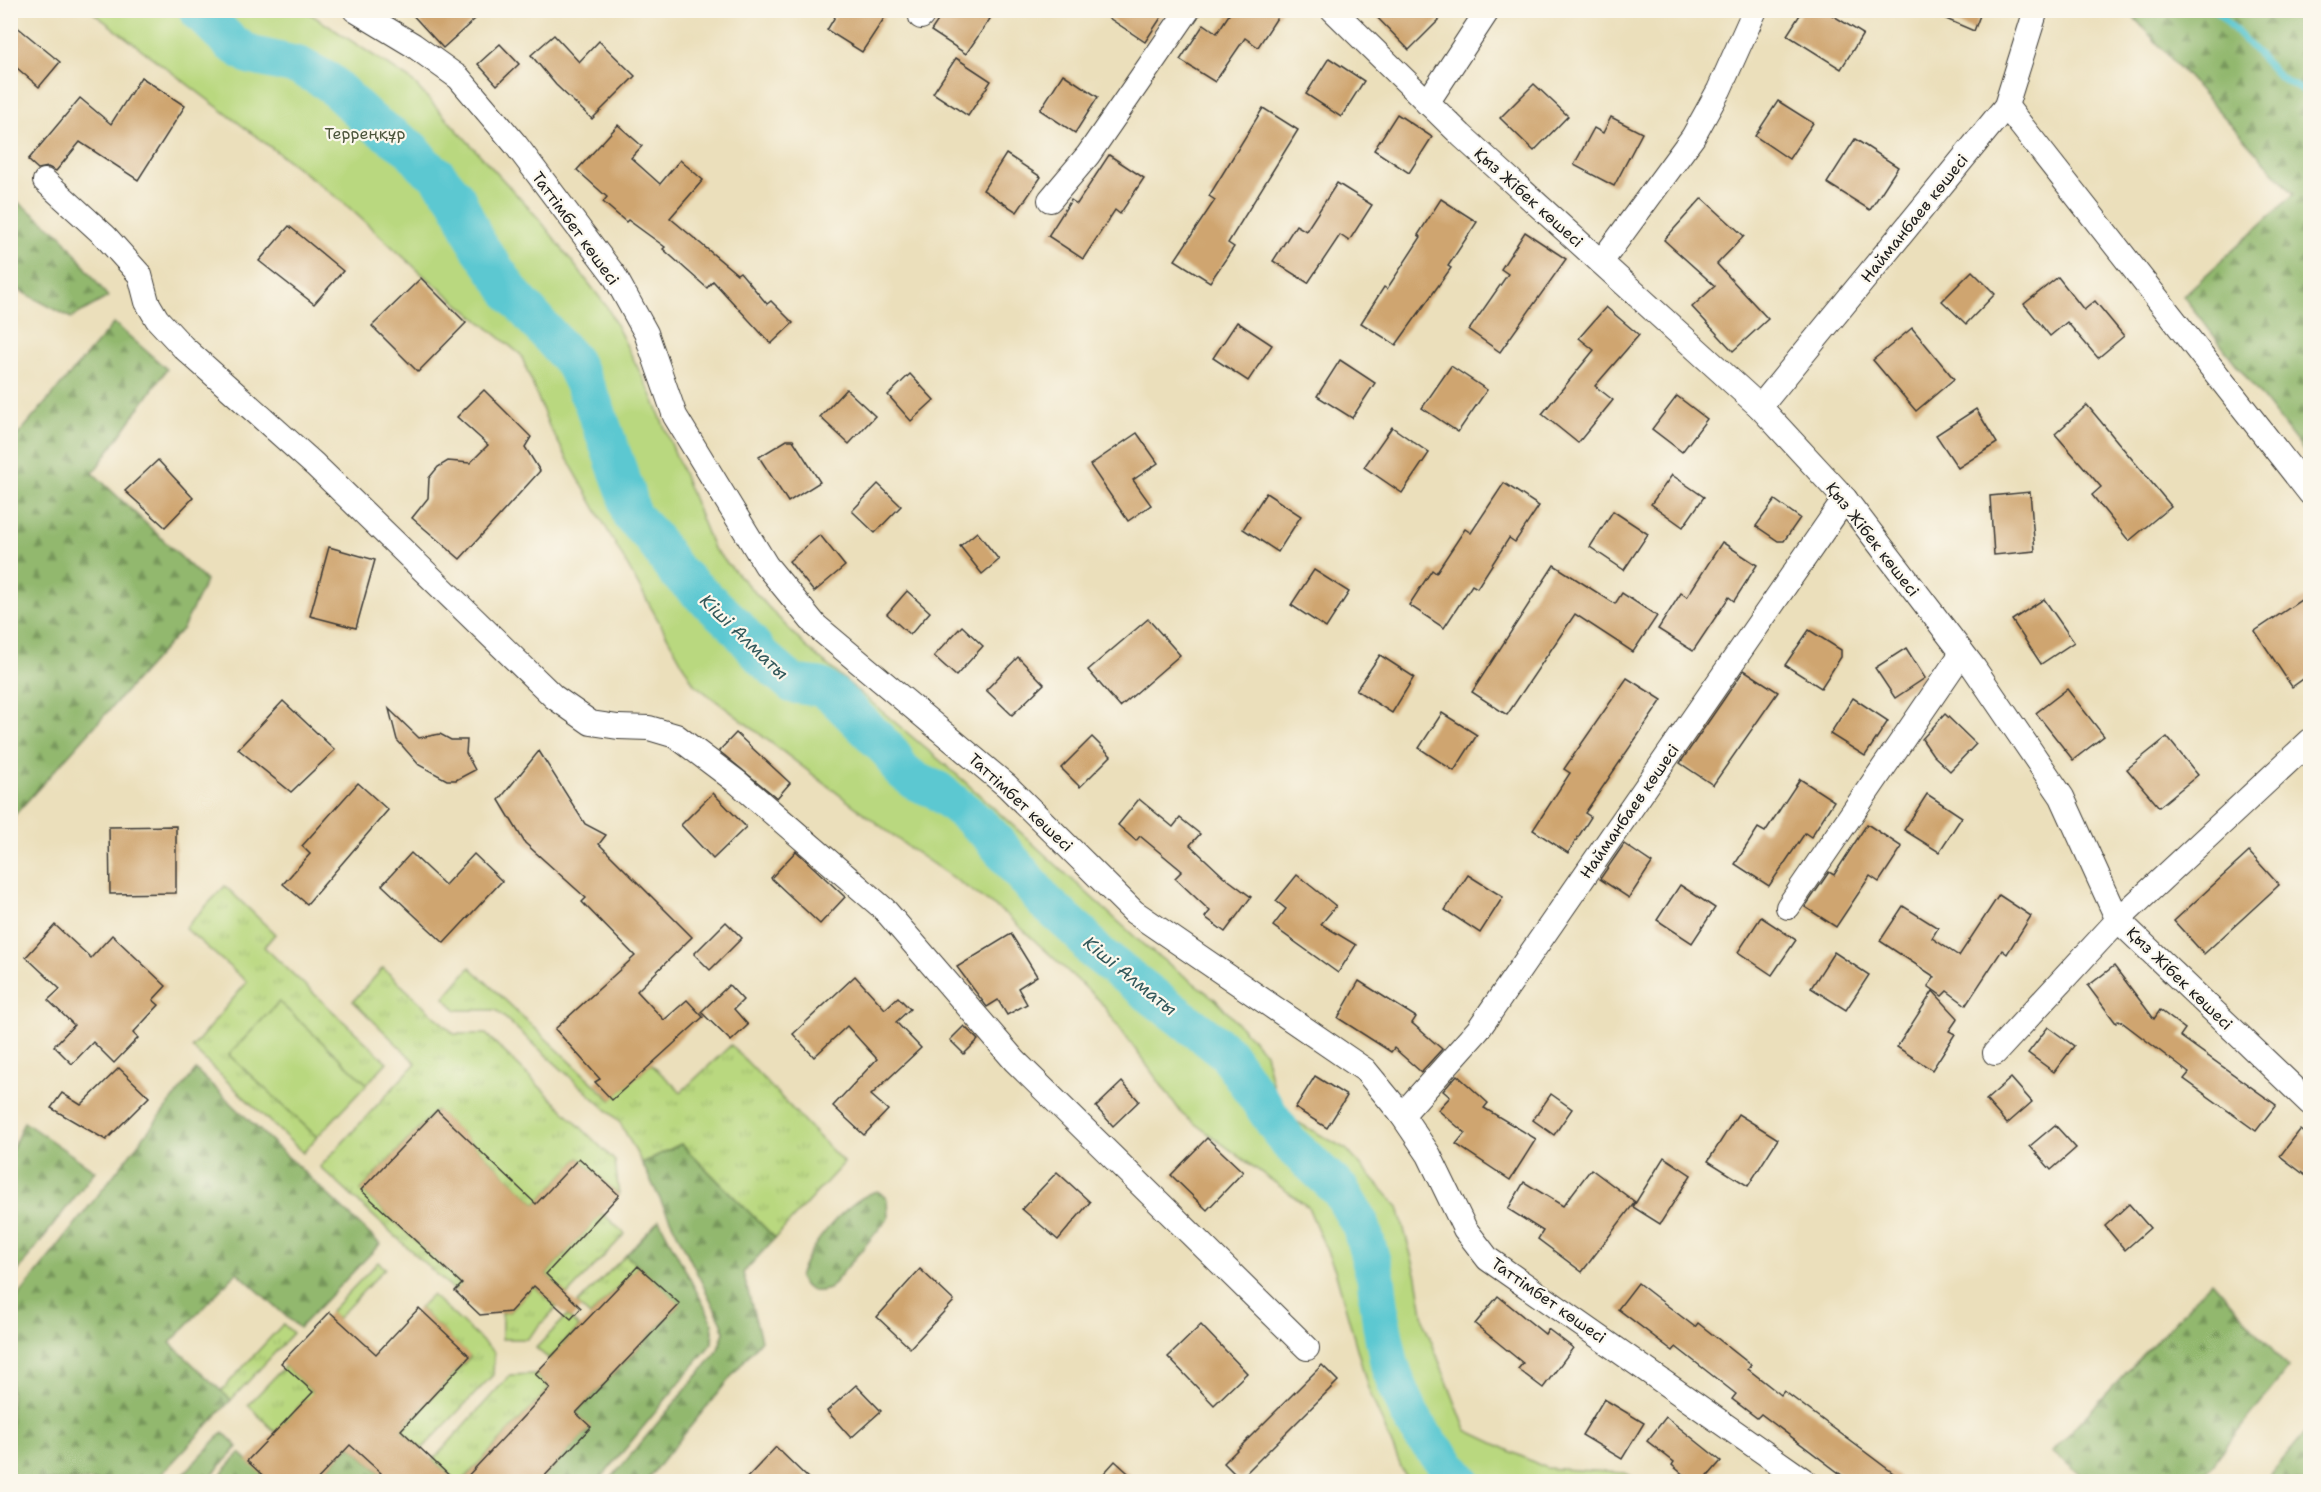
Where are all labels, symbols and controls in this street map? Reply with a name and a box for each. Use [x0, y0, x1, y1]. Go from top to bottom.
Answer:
park label: Терреңқұр [325, 123, 406, 144]
street label: Қыз Жібек көшесі [1470, 143, 1588, 252]
street label: Найманбаев көшесі [1856, 150, 1973, 287]
street label: Таттімбет көшесі [527, 167, 624, 289]
street label: Қыз Жібек көшесі [1821, 478, 1924, 601]
water label: Кіші Алматы [695, 589, 793, 685]
street label: Найманбаев көшесі [1575, 740, 1684, 883]
street label: Таттімбет көшесі [964, 748, 1077, 856]
street label: Қыз Жібек көшесі [2122, 922, 2237, 1034]
water label: Кіші Алматы [1078, 931, 1182, 1021]
street label: Таттімбет көшесі [1487, 1253, 1610, 1348]

